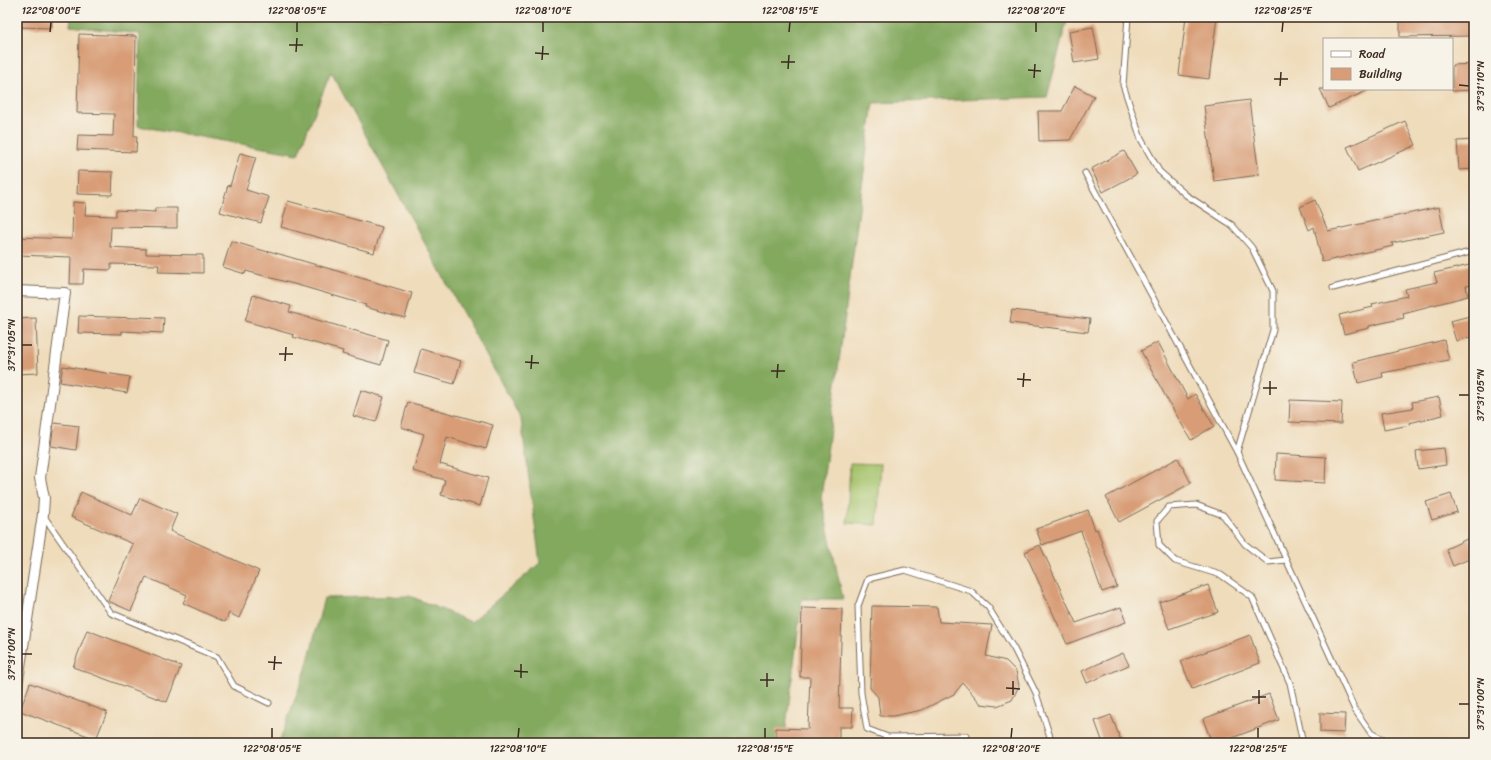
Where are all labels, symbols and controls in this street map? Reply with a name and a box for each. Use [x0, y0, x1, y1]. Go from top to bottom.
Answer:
text: 122°08'00"E [22, 2, 82, 20]
text: 122°08'05"E [268, 2, 328, 20]
text: 122°08'10"E [515, 2, 573, 20]
text: 122°08'15"E [762, 2, 820, 20]
text: 122°08'20"E [1007, 2, 1066, 20]
text: 122°08'25"E [1254, 2, 1313, 20]
legend [1323, 38, 1453, 90]
text: Road [1359, 43, 1386, 65]
text: 37°31'10"N [1472, 61, 1490, 111]
text: Building [1359, 63, 1402, 85]
text: 37°31'05"N [3, 319, 21, 371]
text: 37°31'05"N [1472, 369, 1490, 421]
text: 37°31'00"N [3, 628, 21, 680]
text: 37°31'00"N [1472, 678, 1490, 730]
text: 122°08'05"E [243, 740, 303, 758]
text: 122°08'10"E [490, 740, 548, 758]
text: 122°08'15"E [737, 740, 795, 758]
text: 122°08'20"E [982, 740, 1041, 758]
text: 122°08'25"E [1229, 740, 1288, 758]

